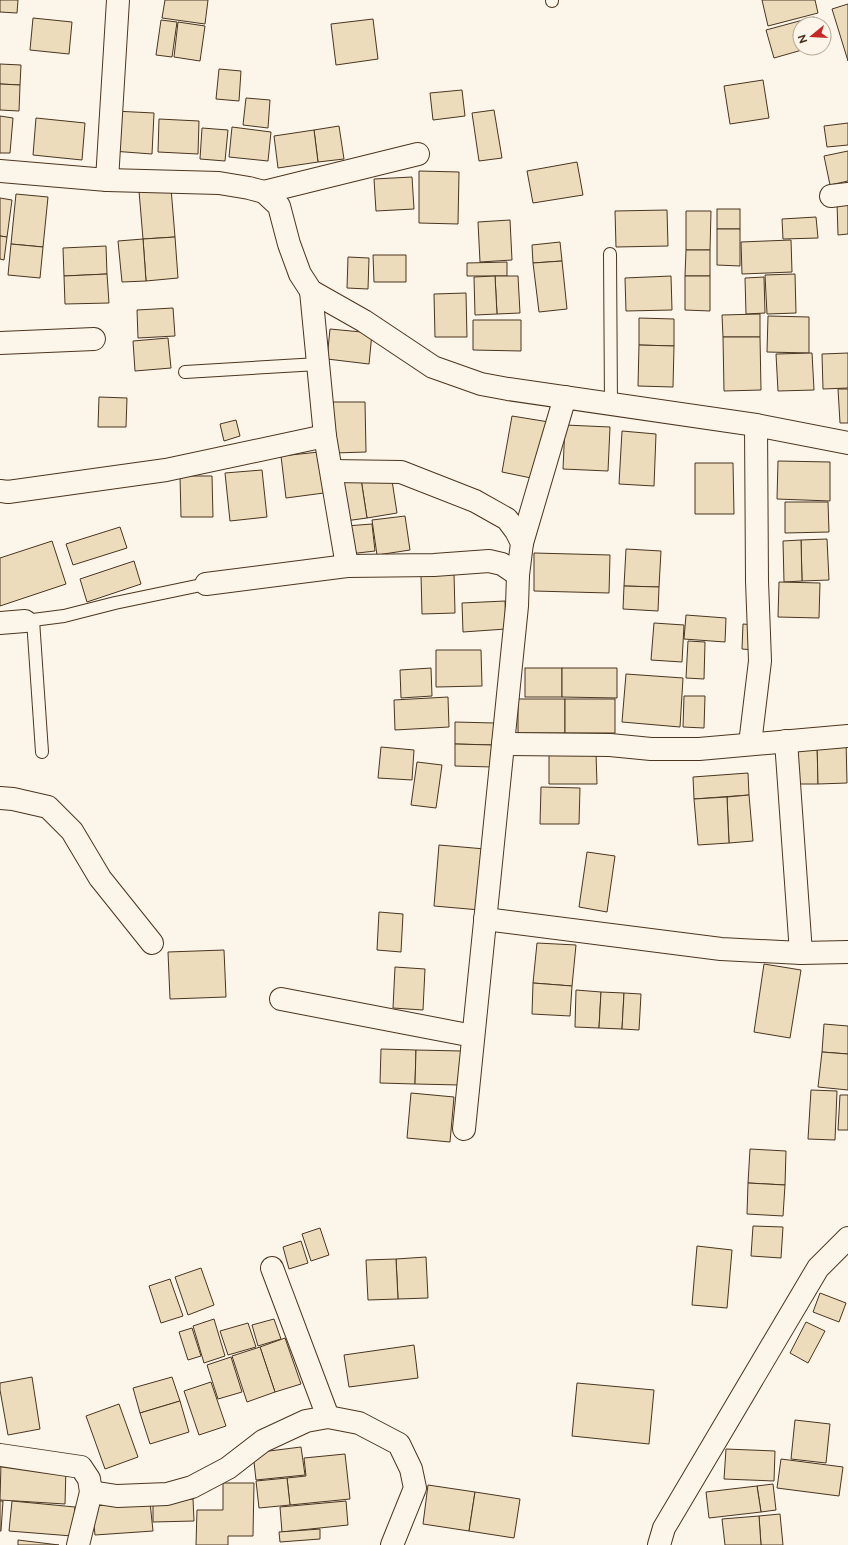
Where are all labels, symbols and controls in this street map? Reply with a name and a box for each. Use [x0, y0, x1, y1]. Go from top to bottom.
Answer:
north arrow [792, 16, 832, 56]
text: N [795, 33, 810, 45]

